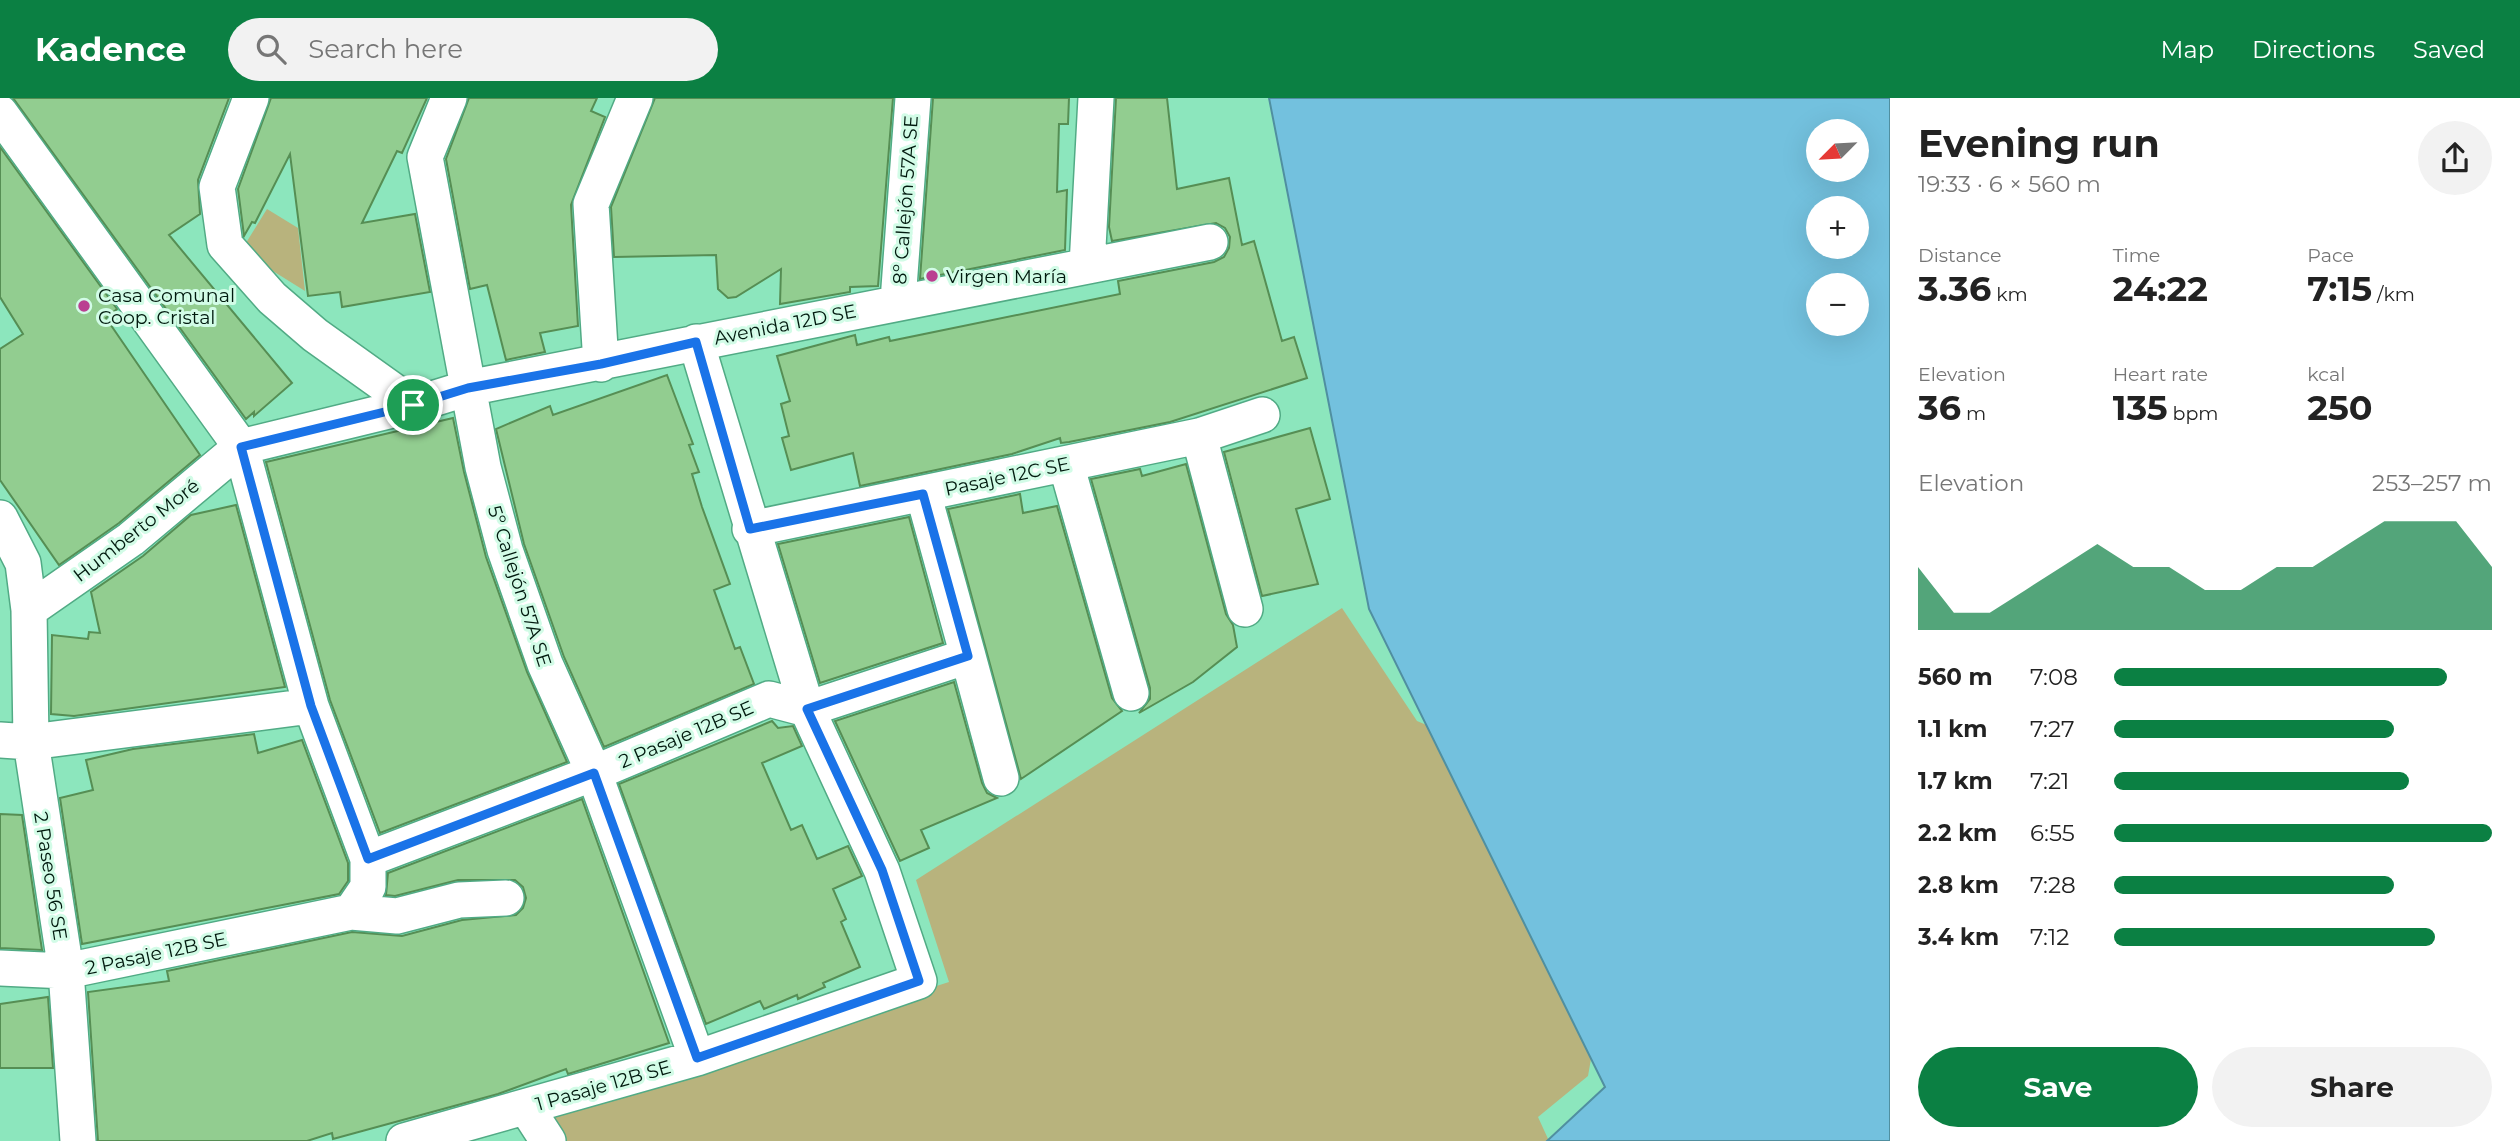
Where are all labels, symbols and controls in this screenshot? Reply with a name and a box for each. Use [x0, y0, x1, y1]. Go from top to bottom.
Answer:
search box [228, 18, 718, 81]
text: Kadence [35, 29, 186, 69]
icon: search [252, 30, 290, 68]
text: Search here [308, 33, 463, 65]
text: Map [2161, 35, 2214, 64]
text: Directions [2252, 35, 2375, 64]
text: Saved [2413, 35, 2485, 64]
street label: 8º Callejón 57A SE [888, 115, 923, 285]
north arrow [1806, 119, 1869, 182]
map controls [1806, 119, 1869, 336]
text: Evening run [1918, 120, 2160, 167]
button: share [2418, 121, 2492, 195]
text: 19:33 · 6 × 560 m [1918, 170, 2101, 198]
button: + [1806, 196, 1869, 259]
text: Distance [1918, 244, 2001, 267]
text: Time [2113, 244, 2160, 267]
text: Pace [2307, 244, 2354, 267]
place label: Virgen María [946, 265, 1067, 288]
text: 3.36 [1918, 267, 1991, 310]
text: 24:22 [2113, 267, 2208, 310]
text: 7:15 [2307, 267, 2372, 310]
marker: Virgen María [924, 268, 940, 284]
button: − [1806, 273, 1869, 336]
text: km [1991, 283, 2028, 306]
text: /km [2372, 283, 2415, 306]
place label: Casa Comunal Coop. Cristal [98, 284, 235, 329]
marker: Casa Comunal Coop. Cristal [76, 298, 92, 314]
street label: Avenida 12D SE [712, 299, 858, 350]
text: Elevation [1918, 363, 2006, 386]
text: Heart rate [2113, 363, 2208, 386]
text: kcal [2307, 363, 2345, 386]
pin [383, 375, 443, 435]
icon: arrive [394, 386, 432, 424]
text: 36 [1918, 386, 1961, 429]
text: 135 [2113, 386, 2168, 429]
text: 250 [2307, 386, 2373, 429]
text: m [1961, 402, 1986, 425]
text: bpm [2168, 402, 2218, 425]
street label: Pasaje 12C SE [942, 452, 1072, 501]
text: Elevation [1918, 469, 2024, 497]
text: 253–257 m [2372, 469, 2492, 497]
street label: Humberto Moré [69, 474, 204, 587]
street label: 5º Callejón 57A SE [483, 503, 556, 670]
text: 560 m [1918, 663, 1993, 691]
text: 7:08 [2030, 663, 2078, 691]
street label: 2 Pasaje 12B SE [615, 696, 757, 773]
text: 1.1 km [1918, 715, 1987, 743]
text: 7:27 [2030, 715, 2075, 743]
text: 1.7 km [1918, 767, 1993, 795]
text: 7:21 [2030, 767, 2069, 795]
street label: 2 Paseo 56 SE [29, 810, 72, 942]
text: 2.2 km [1918, 819, 1997, 847]
text: 6:55 [2030, 819, 2075, 847]
text: 2.8 km [1918, 871, 1999, 899]
text: 7:28 [2030, 871, 2076, 899]
text: 3.4 km [1918, 923, 1999, 951]
text: 7:12 [2030, 923, 2069, 951]
street label: 2 Pasaje 12B SE [83, 927, 229, 980]
button: Save [1918, 1047, 2198, 1127]
button: Share [2212, 1047, 2492, 1127]
street label: 1 Pasaje 12B SE [533, 1055, 674, 1116]

